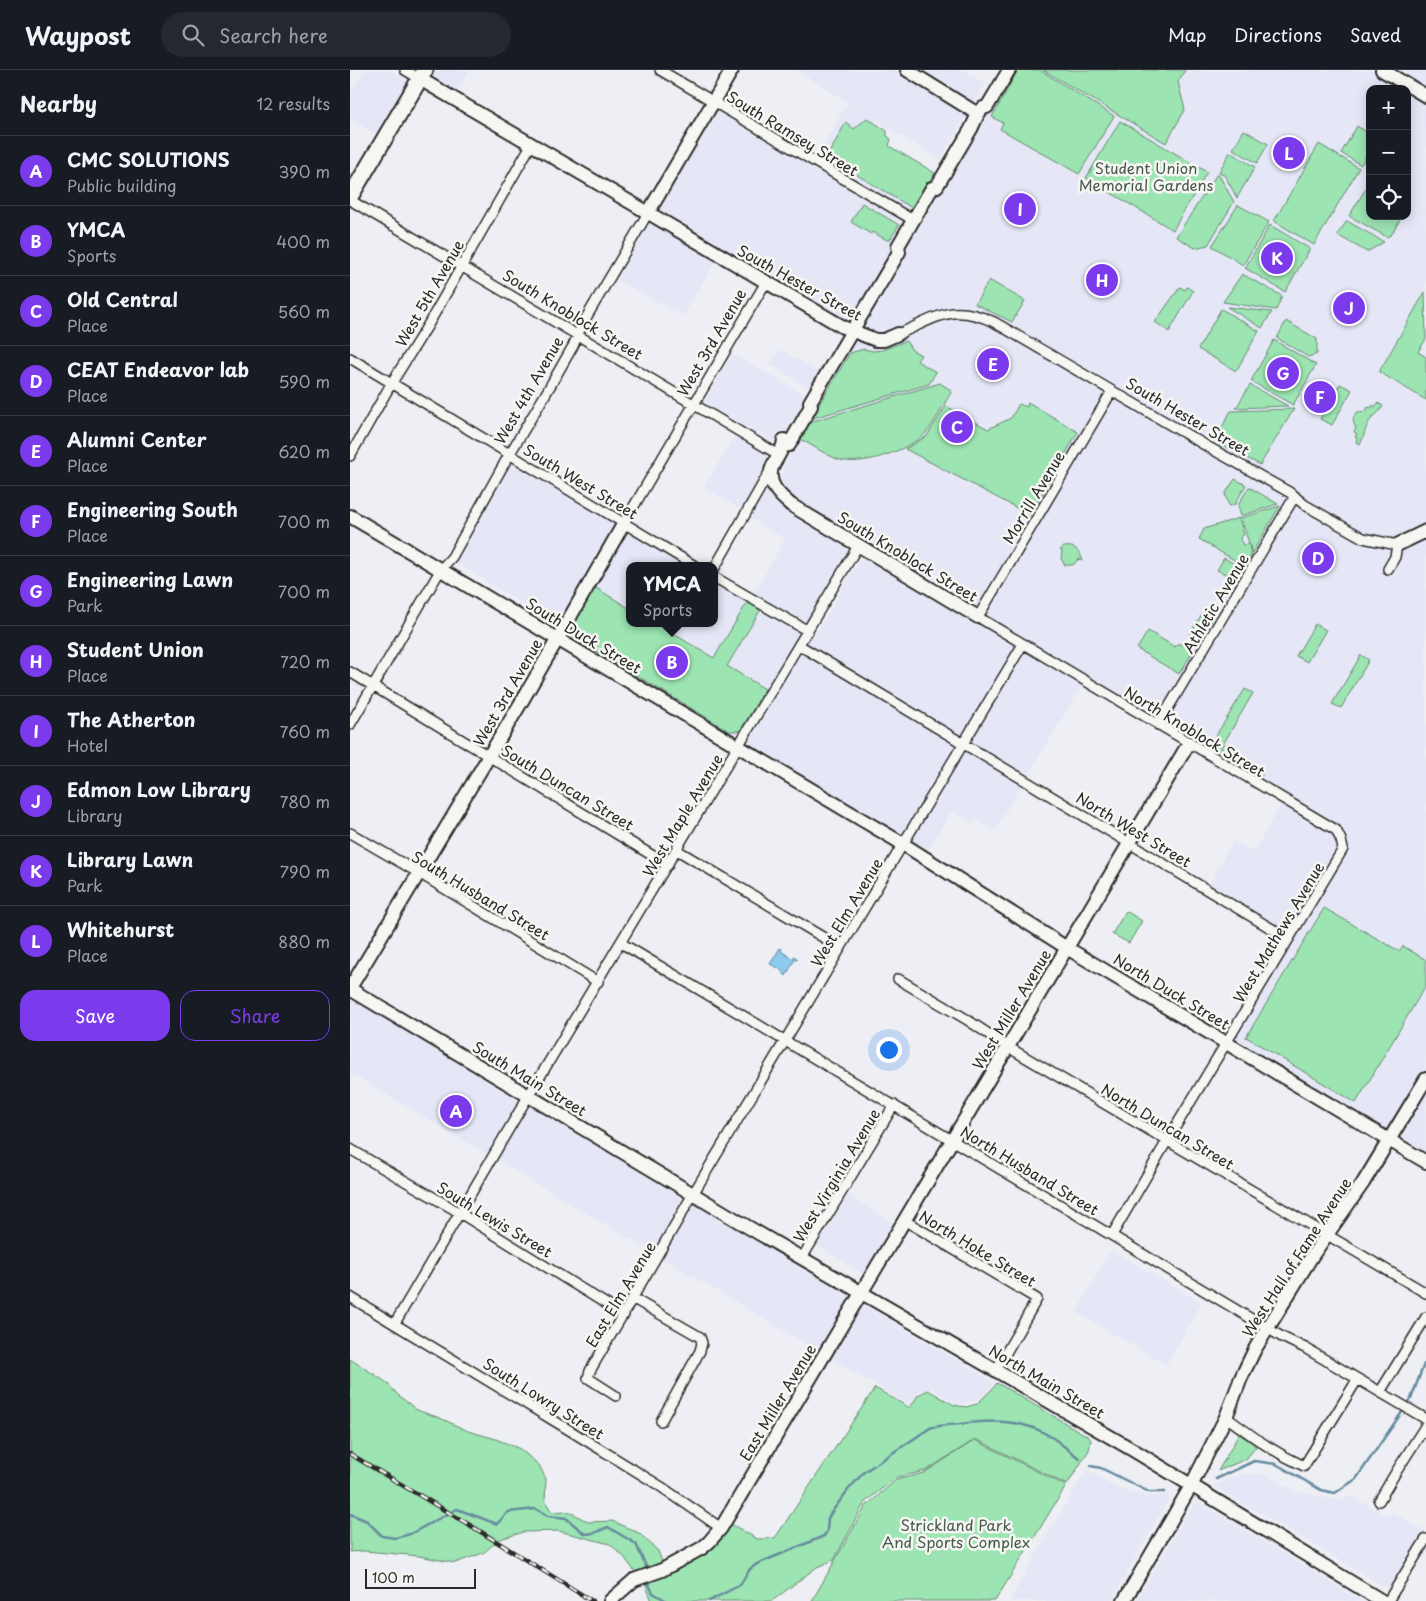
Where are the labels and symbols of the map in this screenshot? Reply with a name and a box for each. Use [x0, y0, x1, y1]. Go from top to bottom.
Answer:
street label: South Ramsey Street [723, 85, 863, 181]
pin: L [1273, 134, 1305, 172]
park label: Student Union Memorial Gardens [1079, 156, 1214, 196]
pin: I [1004, 190, 1036, 228]
street label: West 5th Avenue [389, 235, 469, 351]
street label: South Hester Street [733, 238, 867, 326]
pin: K [1261, 239, 1293, 277]
pin: H [1086, 261, 1118, 299]
street label: South Knoblock Street [499, 263, 647, 365]
street label: West 3rd Avenue [671, 284, 751, 400]
pin: J [1333, 289, 1365, 327]
street label: West 4th Avenue [488, 332, 568, 448]
pin: E [977, 345, 1009, 383]
pin: G [1267, 354, 1299, 392]
street label: South Hester Street [1122, 371, 1254, 461]
pin: F [1304, 378, 1336, 416]
pin: C [941, 408, 973, 446]
street label: South West Street [519, 438, 643, 524]
street label: Morrill Avenue [996, 446, 1070, 548]
street label: South Knoblock Street [834, 505, 982, 607]
pin: D [1302, 539, 1334, 577]
street label: Athletic Avenue [1176, 549, 1254, 657]
street label: South Duck Street [522, 591, 646, 679]
street label: West 3rd Avenue [467, 634, 547, 750]
pin: B [656, 643, 688, 681]
street label: North Knoblock Street [1120, 680, 1270, 782]
street label: South Duncan Street [498, 738, 638, 836]
street label: West Maple Avenue [636, 749, 728, 881]
street label: North West Street [1072, 785, 1196, 873]
street label: South Husband Street [408, 845, 554, 945]
street label: West Elm Avenue [804, 853, 888, 971]
street label: West Mathews Avenue [1227, 857, 1329, 1007]
street label: West Miller Avenue [966, 944, 1056, 1074]
street label: North Duck Street [1109, 947, 1235, 1035]
street label: South Main Street [469, 1035, 591, 1121]
your location [876, 1037, 902, 1063]
street label: North Duncan Street [1097, 1077, 1239, 1175]
pin: A [440, 1092, 472, 1130]
street label: West Virginia Avenue [787, 1104, 885, 1246]
street label: North Husband Street [956, 1119, 1104, 1221]
street label: West Hall of Fame Avenue [1236, 1173, 1356, 1341]
street label: South Lewis Street [433, 1175, 557, 1263]
street label: North Hoke Street [915, 1204, 1041, 1292]
street label: East Elm Avenue [579, 1237, 661, 1351]
street label: North Main Street [985, 1338, 1109, 1424]
street label: East Miller Avenue [733, 1339, 821, 1465]
street label: South Lowry Street [479, 1352, 609, 1444]
park label: Strickland Park And Sports Complex [882, 1513, 1030, 1553]
scale bar [365, 1566, 476, 1589]

